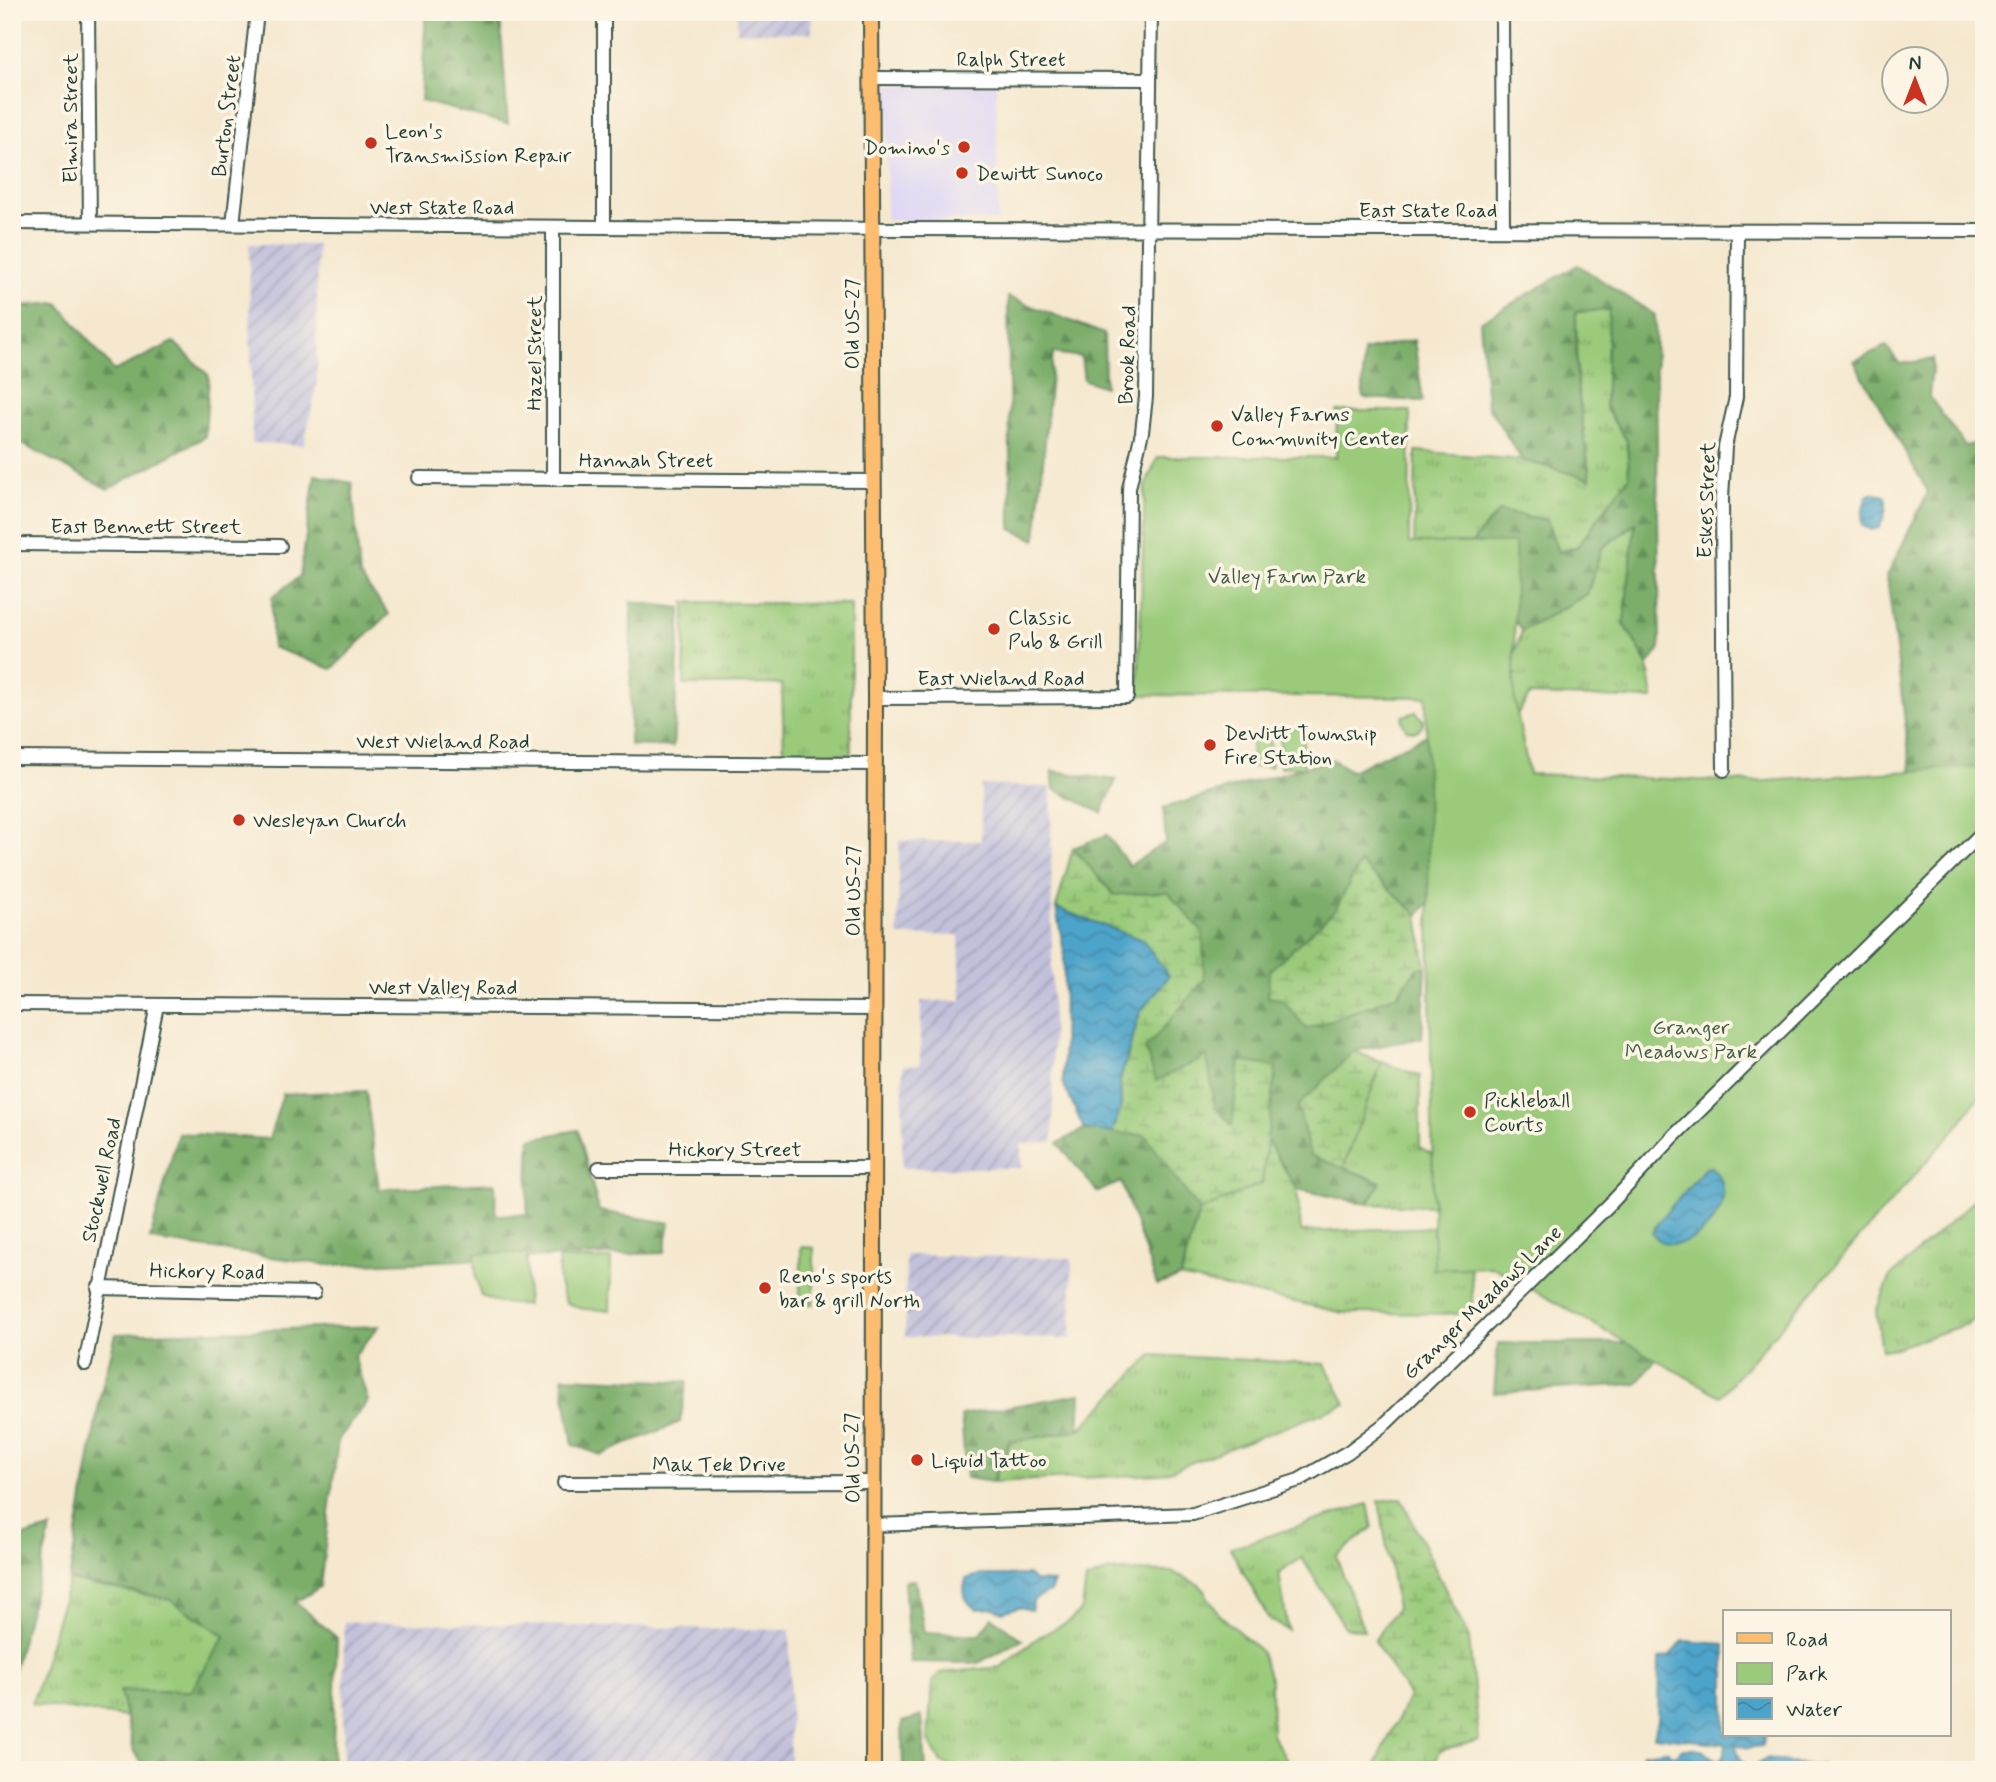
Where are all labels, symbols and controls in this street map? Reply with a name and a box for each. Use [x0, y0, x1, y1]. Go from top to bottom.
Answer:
street label: Ralph Street [956, 46, 1066, 74]
north arrow [1881, 46, 1951, 116]
street label: Elmira Street [57, 52, 85, 183]
text: N [1909, 52, 1921, 77]
street label: Burton Street [206, 53, 248, 179]
place label: Leon's Transmission Repair [385, 118, 572, 170]
place label: Domino's [864, 134, 950, 162]
marker: Leon's Transmission Repair [363, 135, 379, 151]
marker: Domino's [956, 139, 972, 155]
place label: Dewitt Sunoco [976, 160, 1103, 188]
marker: Dewitt Sunoco [954, 165, 970, 181]
street label: West State Road [370, 194, 514, 222]
street label: East State Road [1359, 197, 1497, 225]
street label: Old US-27 [839, 278, 867, 370]
street label: Hazel Street [521, 295, 549, 411]
street label: Brook Road [1112, 305, 1144, 405]
place label: Valley Farms Community Center [1231, 401, 1409, 453]
marker: Valley Farms Community Center [1209, 418, 1225, 434]
street label: Eskes Street [1691, 440, 1723, 559]
street label: Hannah Street [579, 447, 713, 475]
street label: East Bennett Street [51, 513, 242, 541]
park label: Valley Farm Park [1208, 563, 1367, 591]
place label: Classic Pub & Grill [1008, 604, 1103, 656]
marker: Classic Pub & Grill [986, 621, 1002, 637]
street label: East Wieland Road [917, 665, 1085, 693]
place label: DeWitt Township Fire Station [1224, 720, 1377, 772]
street label: West Wieland Road [356, 728, 530, 756]
marker: DeWitt Township Fire Station [1202, 737, 1218, 753]
place label: Wesleyan Church [253, 807, 407, 835]
marker: Wesleyan Church [231, 812, 247, 828]
street label: Old US-27 [840, 845, 868, 937]
street label: West Valley Road [369, 974, 517, 1002]
park label: Granger Meadows Park [1625, 1014, 1758, 1066]
place label: Pickleball Courts [1484, 1087, 1570, 1139]
marker: Pickleball Courts [1462, 1104, 1478, 1120]
street label: Stockwell Road [75, 1115, 129, 1245]
street label: Hickory Street [669, 1136, 802, 1164]
street label: Granger Meadows Lane [1397, 1219, 1568, 1386]
street label: Hickory Road [149, 1257, 265, 1287]
place label: Reno's sports bar & grill North [779, 1263, 920, 1315]
marker: Reno's sports bar & grill North [757, 1280, 773, 1296]
street label: Old US-27 [838, 1412, 868, 1504]
place label: Liquid Tattoo [931, 1447, 1047, 1475]
street label: Mak Tek Drive [652, 1451, 786, 1479]
marker: Liquid Tattoo [909, 1452, 925, 1468]
legend [1723, 1610, 1951, 1736]
text: Road [1786, 1626, 1828, 1654]
text: Park [1786, 1660, 1828, 1688]
text: Water [1786, 1696, 1842, 1724]

